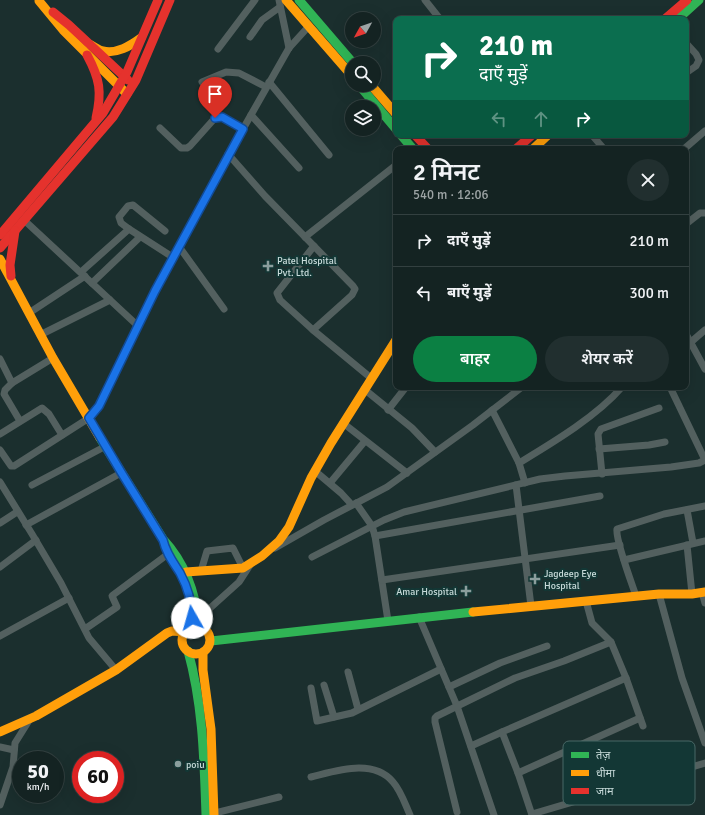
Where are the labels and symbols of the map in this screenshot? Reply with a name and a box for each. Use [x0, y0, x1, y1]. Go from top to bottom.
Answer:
north arrow [345, 12, 381, 48]
pin [198, 77, 232, 118]
place label: Patel Hospital Pvt. Ltd. [277, 255, 337, 279]
marker: Patel Hospital Pvt. Ltd. [262, 260, 274, 272]
place label: Jagdeep Eye Hospital [544, 568, 596, 592]
marker: Jagdeep Eye Hospital [529, 573, 541, 585]
marker: Amar Hospital [460, 585, 472, 597]
place label: Amar Hospital [396, 586, 457, 598]
position arrow [171, 597, 213, 639]
legend [563, 741, 695, 805]
text: तेज़ [596, 749, 611, 762]
speed limit sign: 60 [72, 751, 124, 803]
marker: poiu [173, 759, 183, 769]
place label: poiu [186, 759, 205, 771]
text: धीमा [596, 767, 615, 780]
text: जाम [596, 785, 614, 798]

